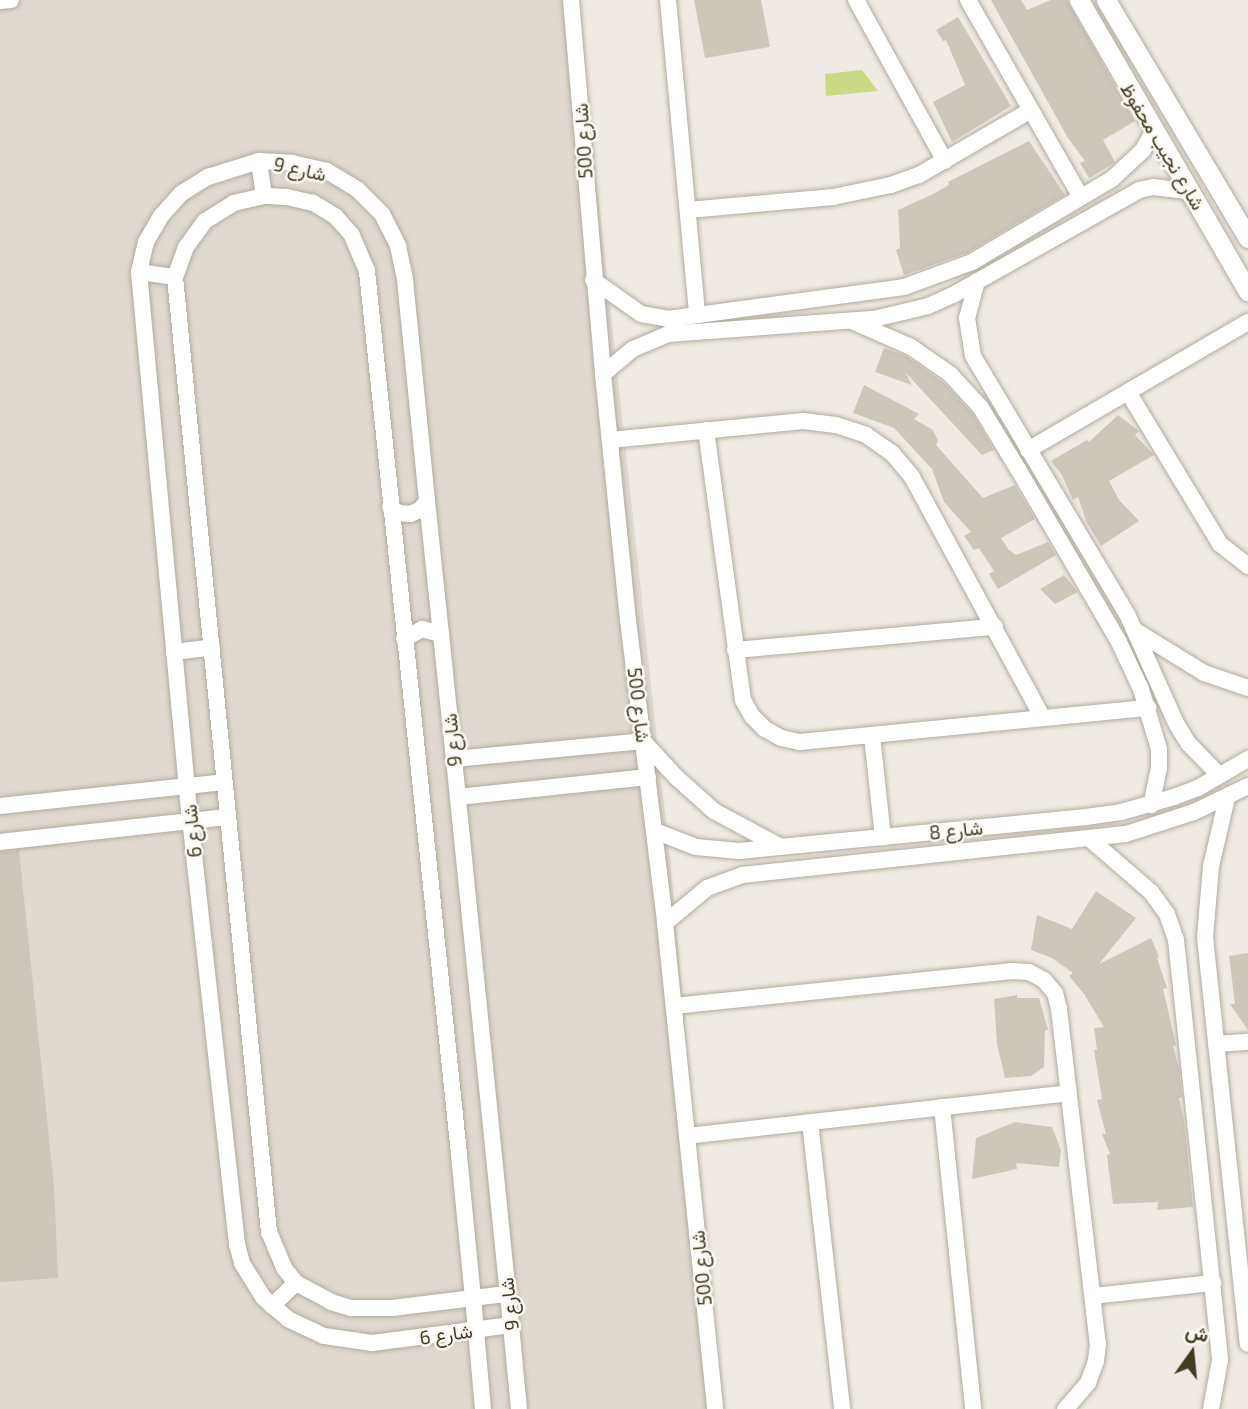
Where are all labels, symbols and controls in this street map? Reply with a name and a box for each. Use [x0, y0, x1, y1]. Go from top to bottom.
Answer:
street label: شارع نجيب محفوظ [1116, 78, 1210, 214]
street label: شارع 500 [569, 103, 597, 179]
street label: شارع 9 [272, 152, 328, 186]
street label: شارع 500 [623, 666, 655, 744]
street label: شارع 9 [438, 712, 466, 768]
street label: شارع 6 [178, 803, 206, 859]
street label: شارع 8 [928, 816, 984, 844]
street label: شارع 500 [686, 1229, 716, 1307]
street label: شارع 9 [495, 1276, 523, 1332]
north arrow [1157, 1318, 1227, 1388]
text: ش [1184, 1318, 1212, 1346]
street label: شارع 6 [418, 1319, 474, 1349]

